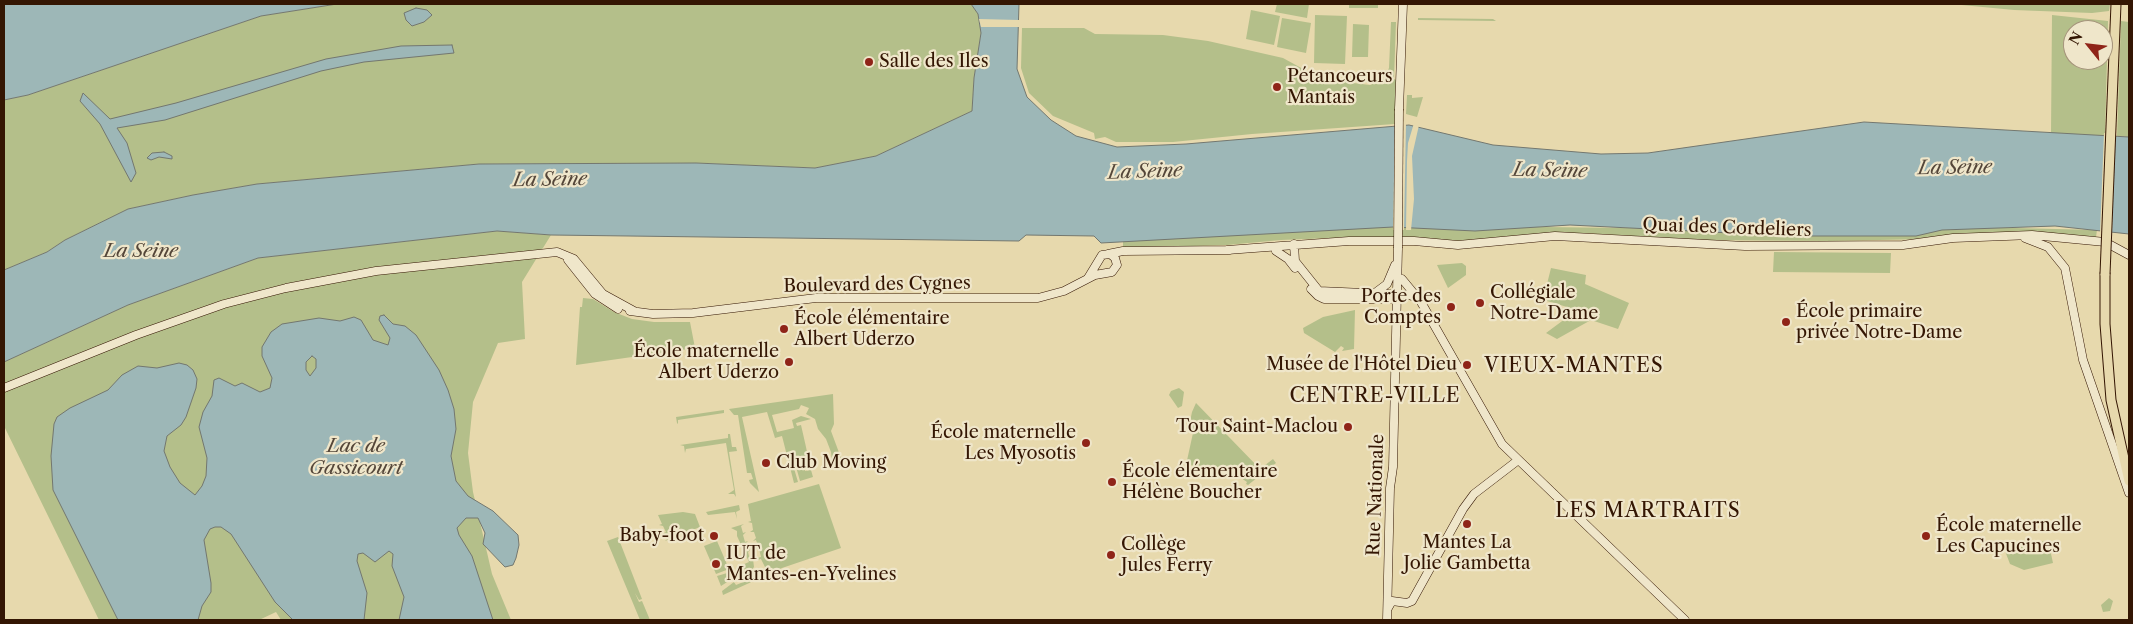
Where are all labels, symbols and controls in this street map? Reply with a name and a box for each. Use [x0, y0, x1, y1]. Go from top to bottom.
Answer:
north arrow [2063, 20, 2113, 70]
text: N [2065, 29, 2087, 48]
place label: Salle des Iles [879, 51, 988, 73]
marker: Salle des Iles [863, 56, 875, 68]
place label: Pétancoeurs Mantais [1287, 66, 1393, 108]
marker: Pétancoeurs Mantais [1271, 81, 1283, 93]
water label: La Seine [1918, 156, 1992, 180]
water label: La Seine [1107, 159, 1183, 185]
water label: La Seine [1513, 159, 1587, 183]
water label: La Seine [513, 168, 587, 192]
street label: Quai des Cordeliers [1642, 214, 1812, 242]
water label: La Seine [104, 241, 178, 263]
street label: Boulevard des Cygnes [783, 273, 971, 297]
place label: Collégiale Notre-Dame [1490, 282, 1598, 324]
place label: Porte des Comptes [1361, 286, 1441, 328]
marker: Collégiale Notre-Dame [1474, 297, 1486, 309]
marker: Porte des Comptes [1445, 301, 1457, 313]
place label: École primaire privée Notre-Dame [1796, 301, 1962, 344]
place label: École élémentaire Albert Uderzo [794, 308, 949, 350]
marker: École primaire privée Notre-Dame [1780, 316, 1792, 328]
marker: École élémentaire Albert Uderzo [778, 323, 790, 335]
place label: École maternelle Albert Uderzo [633, 341, 779, 384]
place label: Musée de l'Hôtel Dieu [1266, 354, 1457, 376]
district label: VIEUX-MANTES [1483, 354, 1665, 378]
marker: École maternelle Albert Uderzo [783, 356, 795, 368]
marker: Musée de l'Hôtel Dieu [1461, 359, 1473, 371]
district label: CENTRE-VILLE [1288, 384, 1462, 408]
place label: Tour Saint-Maclou [1176, 416, 1338, 438]
marker: Tour Saint-Maclou [1342, 421, 1354, 433]
place label: École maternelle Les Myosotis [930, 422, 1076, 464]
street label: Rue Nationale [1363, 434, 1389, 556]
water label: Lac de Gassicourt [309, 436, 403, 480]
marker: École maternelle Les Myosotis [1080, 437, 1092, 449]
place label: Club Moving [776, 452, 886, 474]
marker: Club Moving [760, 457, 772, 469]
place label: École élémentaire Hélène Boucher [1122, 461, 1277, 504]
marker: École élémentaire Hélène Boucher [1106, 476, 1118, 488]
district label: LES MARTRAITS [1554, 499, 1742, 523]
place label: École maternelle Les Capucines [1936, 515, 2082, 558]
marker: Mantes La Jolie Gambetta [1461, 518, 1473, 530]
place label: Baby-foot [619, 525, 704, 547]
marker: Baby-foot [708, 530, 720, 542]
marker: École maternelle Les Capucines [1920, 530, 1932, 542]
place label: Mantes La Jolie Gambetta [1404, 532, 1530, 574]
place label: Collège Jules Ferry [1121, 534, 1213, 576]
place label: IUT de Mantes-en-Yvelines [726, 543, 897, 586]
marker: Collège Jules Ferry [1105, 549, 1117, 561]
marker: IUT de Mantes-en-Yvelines [710, 558, 722, 570]

